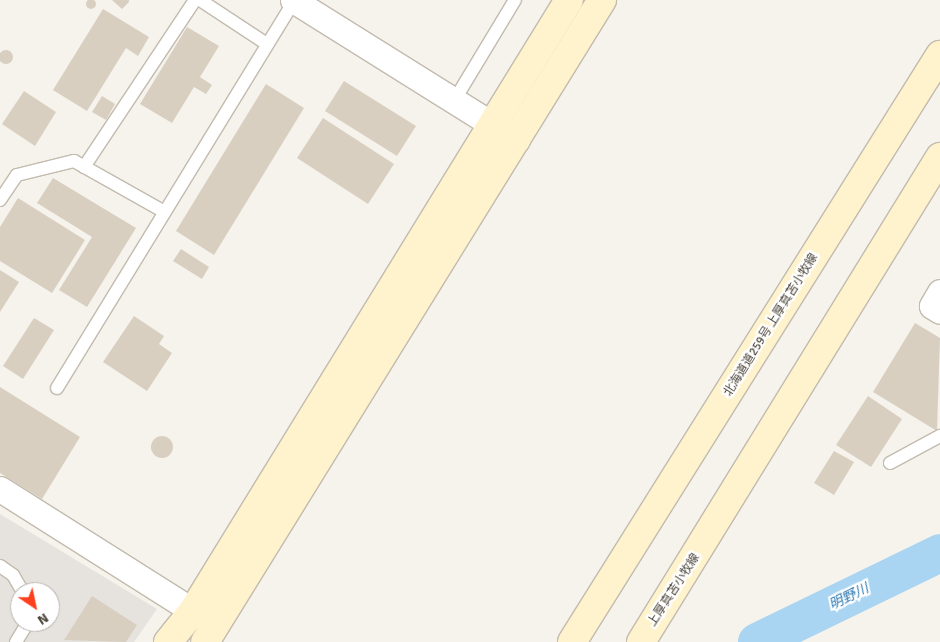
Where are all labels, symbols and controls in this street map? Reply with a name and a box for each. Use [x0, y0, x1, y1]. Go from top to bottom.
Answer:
street label: 北海道道259号 上厚真苫小牧線 [721, 251, 821, 399]
street label: 上厚真苫小牧線 [645, 551, 703, 629]
water label: 明野川 [826, 580, 872, 614]
north arrow [10, 582, 60, 632]
text: N [34, 609, 52, 629]

